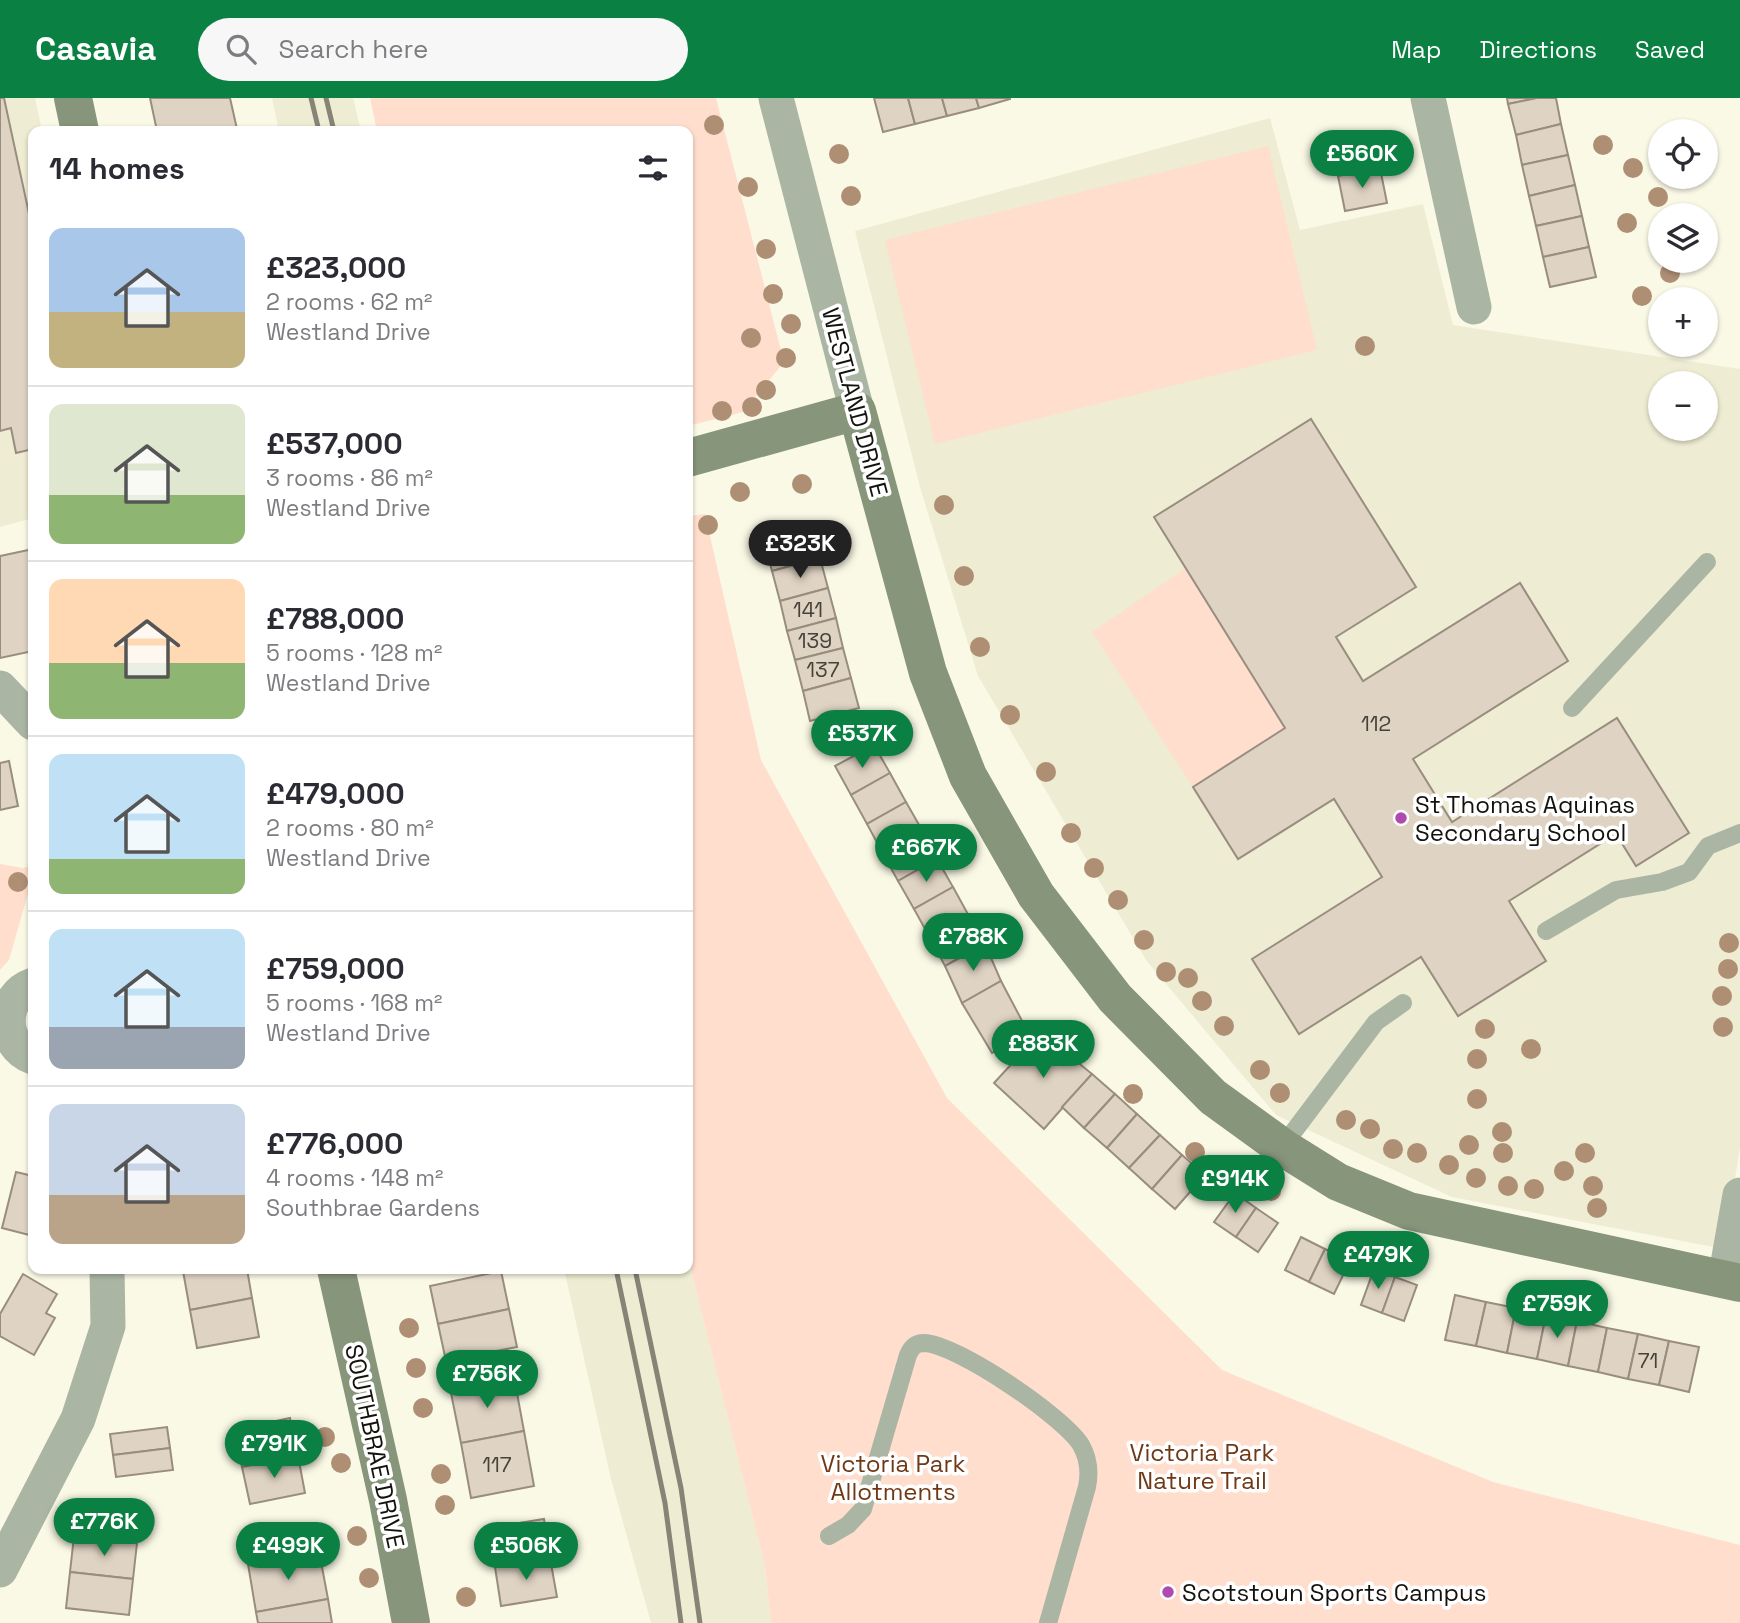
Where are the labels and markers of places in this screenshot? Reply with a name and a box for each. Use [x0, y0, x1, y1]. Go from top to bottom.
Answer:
pin: £560K [1313, 130, 1411, 190]
pin: £323K [751, 520, 849, 580]
pin: £537K [813, 710, 911, 770]
place label: St Thomas Aquinas Secondary School [1415, 789, 1635, 848]
marker: St Thomas Aquinas Secondary School [1393, 810, 1409, 826]
pin: £667K [877, 824, 975, 884]
pin: £788K [924, 914, 1022, 973]
pin: £883K [994, 1020, 1092, 1080]
pin: £914K [1186, 1156, 1284, 1215]
pin: £479K [1329, 1232, 1427, 1291]
pin: £759K [1508, 1280, 1606, 1340]
pin: £756K [438, 1350, 536, 1410]
pin: £791K [225, 1420, 323, 1480]
pin: £776K [55, 1498, 153, 1558]
pin: £499K [239, 1522, 337, 1582]
pin: £506K [477, 1522, 575, 1582]
place label: Scotstoun Sports Campus [1182, 1577, 1486, 1608]
marker: Scotstoun Sports Campus [1160, 1584, 1176, 1600]

